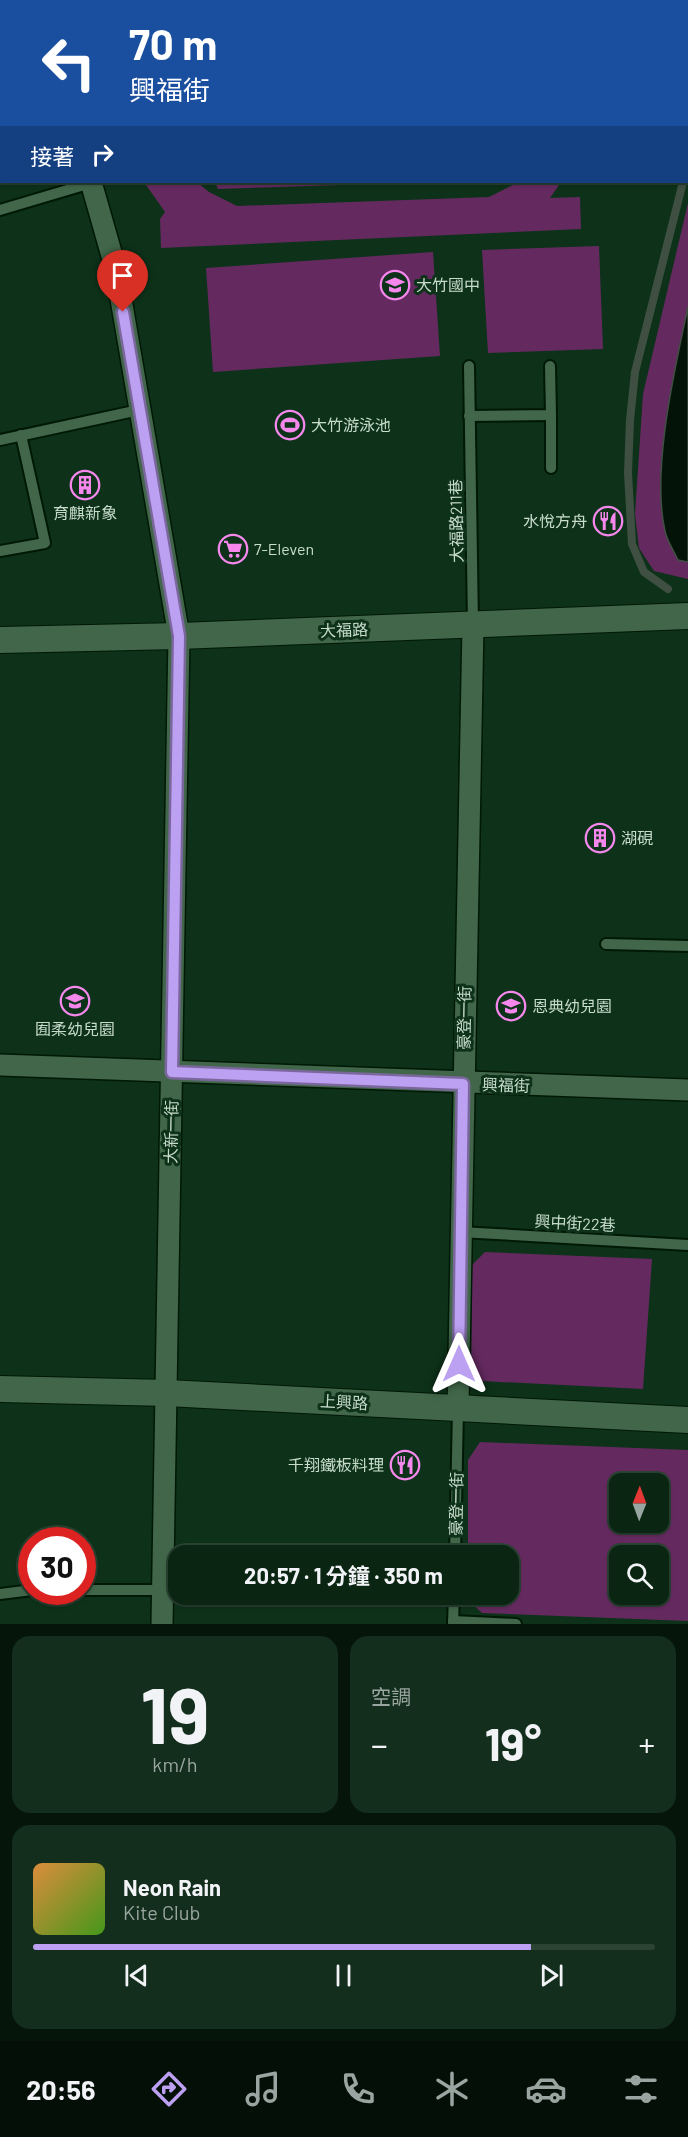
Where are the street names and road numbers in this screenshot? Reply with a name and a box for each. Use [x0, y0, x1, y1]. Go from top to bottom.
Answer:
street label: 大福路211巷 [445, 479, 466, 563]
street label: 大福路 [320, 619, 368, 640]
street label: 豪登一街 [453, 986, 474, 1050]
street label: 興福街 [482, 1074, 530, 1095]
street label: 大新一街 [160, 1100, 181, 1164]
street label: 興中街22巷 [534, 1211, 616, 1234]
street label: 上興路 [320, 1391, 368, 1412]
street label: 豪登一街 [445, 1472, 466, 1536]

